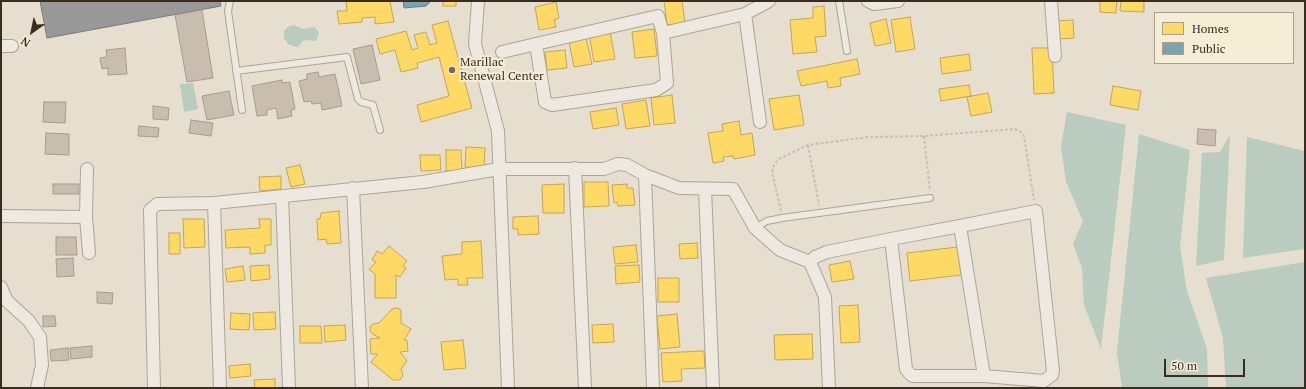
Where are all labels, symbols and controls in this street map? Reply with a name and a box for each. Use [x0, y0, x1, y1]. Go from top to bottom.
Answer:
north arrow [12, 12, 52, 52]
legend [1154, 12, 1294, 64]
text: Homes [1192, 21, 1229, 36]
text: N [18, 34, 33, 50]
text: Public [1192, 41, 1225, 56]
place label: Marillac Renewal Center [460, 56, 544, 84]
marker: Marillac Renewal Center [447, 65, 457, 75]
scale bar [1166, 351, 1247, 377]
text: 50 m [1171, 358, 1197, 373]

